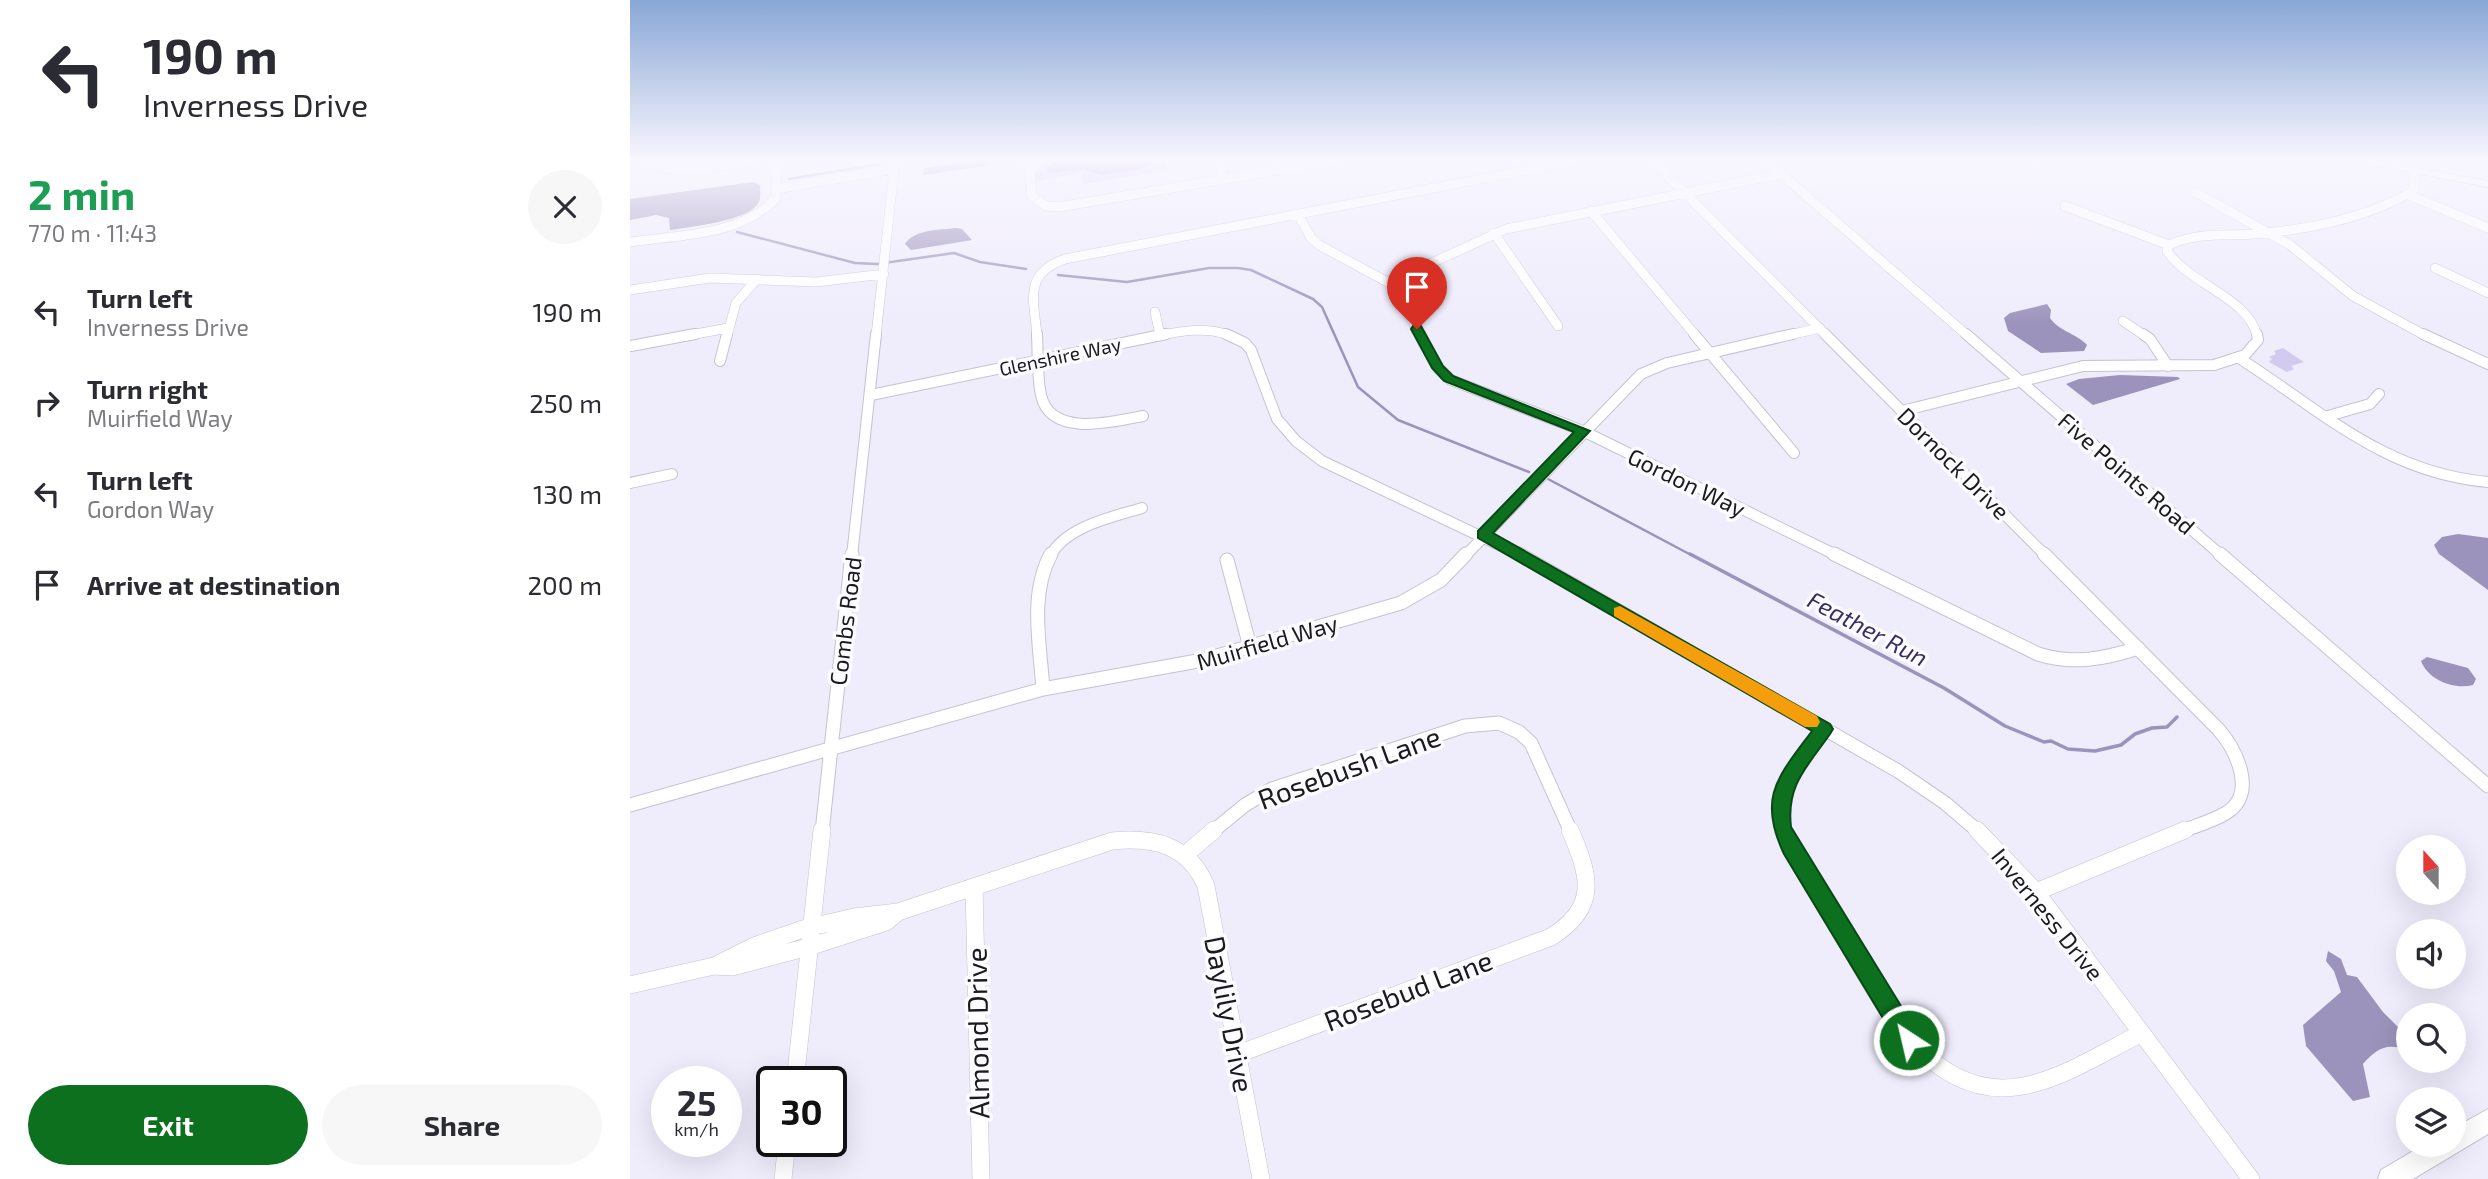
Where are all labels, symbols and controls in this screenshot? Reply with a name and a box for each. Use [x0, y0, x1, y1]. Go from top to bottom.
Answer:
text: 190 m [143, 25, 278, 84]
icon: left [28, 28, 119, 119]
text: Inverness Drive [143, 85, 368, 123]
text: 2 min [28, 168, 135, 218]
button: close [528, 170, 602, 244]
text: 770 m · 11:43 [28, 219, 157, 247]
pin [1387, 257, 1447, 329]
icon: arrive [1398, 268, 1436, 306]
text: Turn left [87, 282, 193, 313]
icon: left [28, 293, 66, 331]
text: 190 m [533, 296, 602, 327]
text: Inverness Drive [87, 313, 249, 341]
street label: Glenshire Way [997, 332, 1123, 380]
text: Turn right [87, 373, 208, 404]
icon: right [28, 384, 66, 422]
text: 250 m [529, 387, 602, 418]
street label: Dornock Drive [1892, 401, 2016, 525]
text: Muirfield Way [87, 404, 233, 432]
street label: Five Points Road [2053, 406, 2201, 540]
street label: Gordon Way [1624, 442, 1750, 522]
text: Turn left [87, 464, 193, 495]
icon: left [28, 475, 66, 513]
text: 130 m [533, 478, 602, 509]
text: Gordon Way [87, 495, 214, 523]
street label: Combs Road [823, 555, 867, 687]
icon: arrive [28, 566, 66, 604]
text: Arrive at destination [87, 569, 340, 600]
text: 200 m [527, 569, 602, 600]
water label: Feather Run [1803, 584, 1933, 672]
street label: Muirfield Way [1193, 608, 1341, 676]
street label: Rosebush Lane [1253, 718, 1445, 816]
north arrow [2396, 835, 2466, 905]
map controls [2396, 835, 2466, 1157]
street label: Inverness Drive [1986, 842, 2110, 986]
button: sound [2396, 919, 2466, 989]
street label: Daylily Drive [1198, 933, 1262, 1095]
street label: Rosebud Lane [1319, 942, 1497, 1038]
street label: Almond Drive [959, 947, 995, 1119]
position arrow [1872, 1003, 1946, 1077]
button: search [2396, 1003, 2466, 1073]
speed limit sign: 30 [756, 1066, 847, 1157]
text: 25 [677, 1081, 716, 1123]
button: Exit [28, 1085, 308, 1165]
button: Share [322, 1085, 602, 1165]
button: layers [2396, 1087, 2466, 1157]
text: km/h [674, 1118, 719, 1140]

